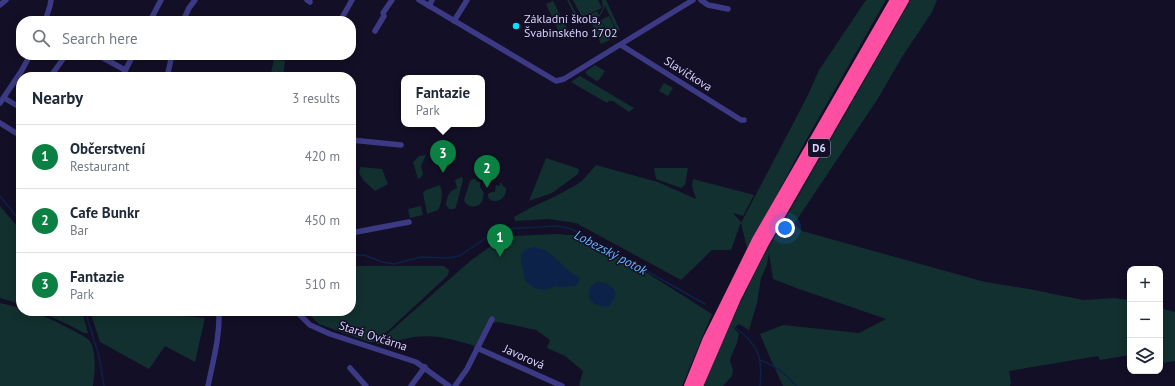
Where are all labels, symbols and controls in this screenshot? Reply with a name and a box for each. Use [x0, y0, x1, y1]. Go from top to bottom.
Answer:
place label: Základní škola, Švabinského 1702 [524, 11, 617, 40]
search box [16, 16, 356, 60]
marker: Základní škola, Švabinského 1702 [511, 21, 521, 31]
icon: search [30, 27, 52, 49]
text: Search here [62, 29, 138, 48]
street label: Slavíčkova [661, 53, 715, 94]
popup [401, 75, 485, 127]
text: Fantazie [416, 83, 470, 102]
text: Nearby [32, 87, 83, 109]
text: 3 results [292, 90, 340, 107]
text: Park [416, 102, 440, 119]
text: Občerstvení [70, 139, 145, 158]
road number: D6 [808, 139, 830, 157]
pin: 3 [430, 140, 456, 173]
text: 1 [41, 148, 49, 165]
text: 420 m [305, 148, 340, 165]
pin: 2 [474, 155, 500, 188]
text: Restaurant [70, 158, 129, 175]
text: Cafe Bunkr [70, 203, 140, 222]
text: 2 [41, 212, 49, 229]
text: 450 m [305, 212, 340, 229]
your location [775, 218, 795, 238]
text: Bar [70, 222, 88, 239]
pin: 1 [487, 224, 513, 257]
water label: Lobezský potok [571, 226, 651, 279]
map controls [1127, 266, 1163, 374]
button: + [1127, 266, 1163, 302]
text: Fantazie [70, 267, 124, 286]
text: 3 [41, 276, 49, 293]
text: 510 m [305, 276, 340, 293]
text: Park [70, 286, 94, 303]
button: − [1127, 302, 1163, 338]
street label: Stará Ovčárna [337, 317, 409, 354]
button: layers [1127, 338, 1163, 374]
street label: Javorová [500, 340, 547, 372]

